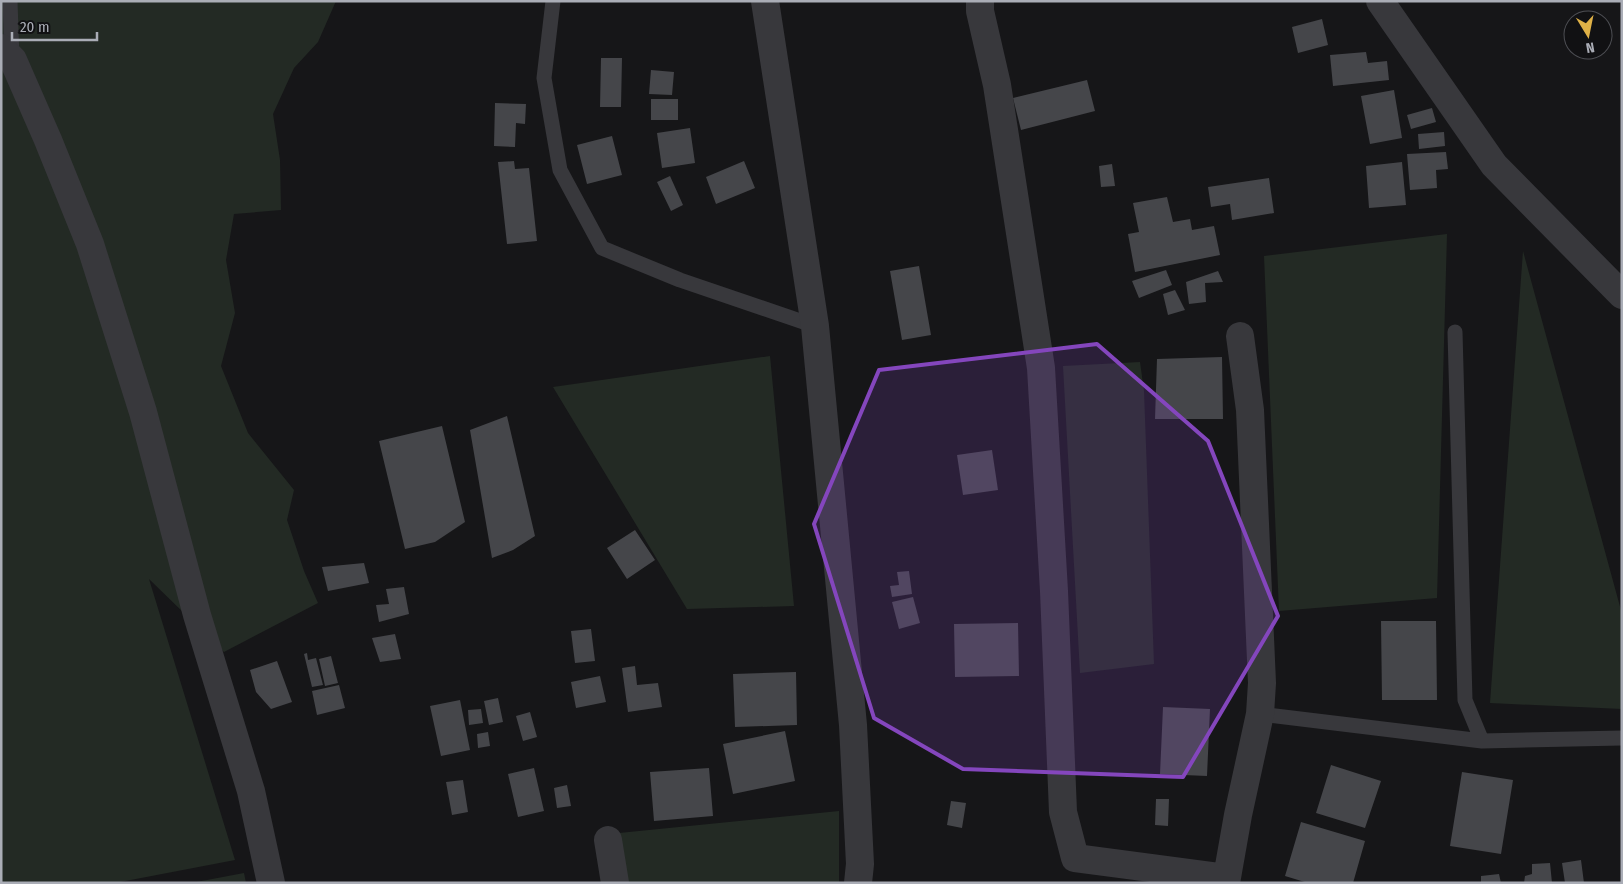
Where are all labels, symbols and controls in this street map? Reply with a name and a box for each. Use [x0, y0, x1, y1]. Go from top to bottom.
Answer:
scale bar [12, 10, 98, 42]
north arrow [1563, 10, 1613, 60]
text: 20 m [20, 18, 50, 36]
text: N [1585, 38, 1596, 56]

